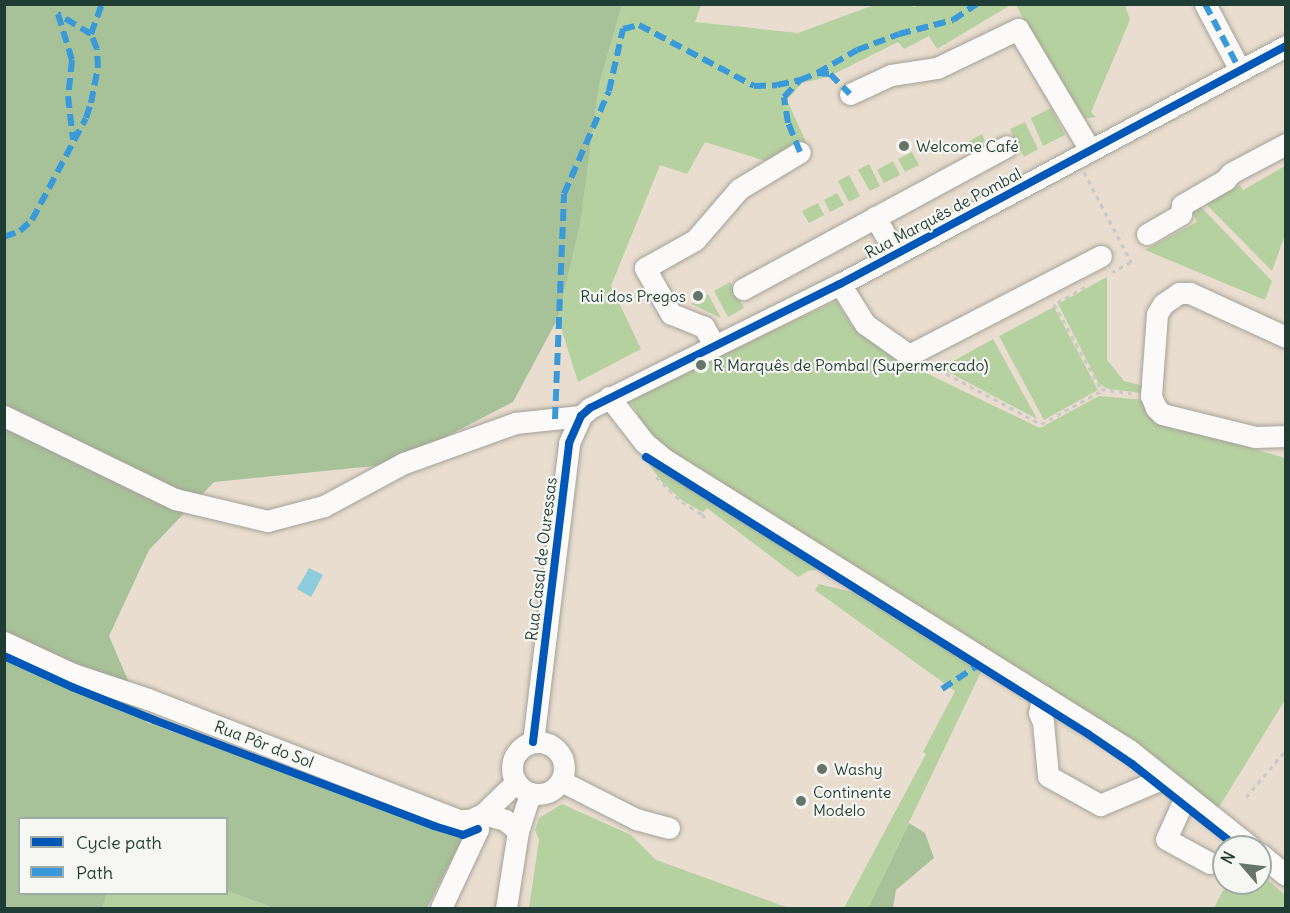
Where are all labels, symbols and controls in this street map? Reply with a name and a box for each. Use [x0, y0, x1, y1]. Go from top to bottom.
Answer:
place label: Welcome Café [916, 136, 1019, 156]
marker: Welcome Café [897, 139, 911, 153]
street label: Rua Marquês de Pombal [862, 164, 1024, 262]
place label: Rui dos Pregos [580, 286, 686, 306]
marker: Rui dos Pregos [691, 289, 705, 303]
place label: R Marquês de Pombal (Supermercado) [713, 355, 989, 375]
marker: R Marquês de Pombal (Supermercado) [694, 358, 708, 372]
street label: Rua Casal de Ouressas [521, 476, 561, 642]
street label: Rua Pôr do Sol [212, 716, 316, 772]
place label: Washy [834, 759, 883, 779]
marker: Washy [815, 762, 829, 776]
place label: Continente Modelo [813, 782, 891, 820]
marker: Continente Modelo [794, 794, 808, 808]
legend [18, 817, 228, 895]
text: Cycle path [76, 831, 162, 854]
north arrow [1212, 835, 1272, 895]
text: N [1216, 848, 1239, 867]
text: Path [76, 861, 113, 884]

